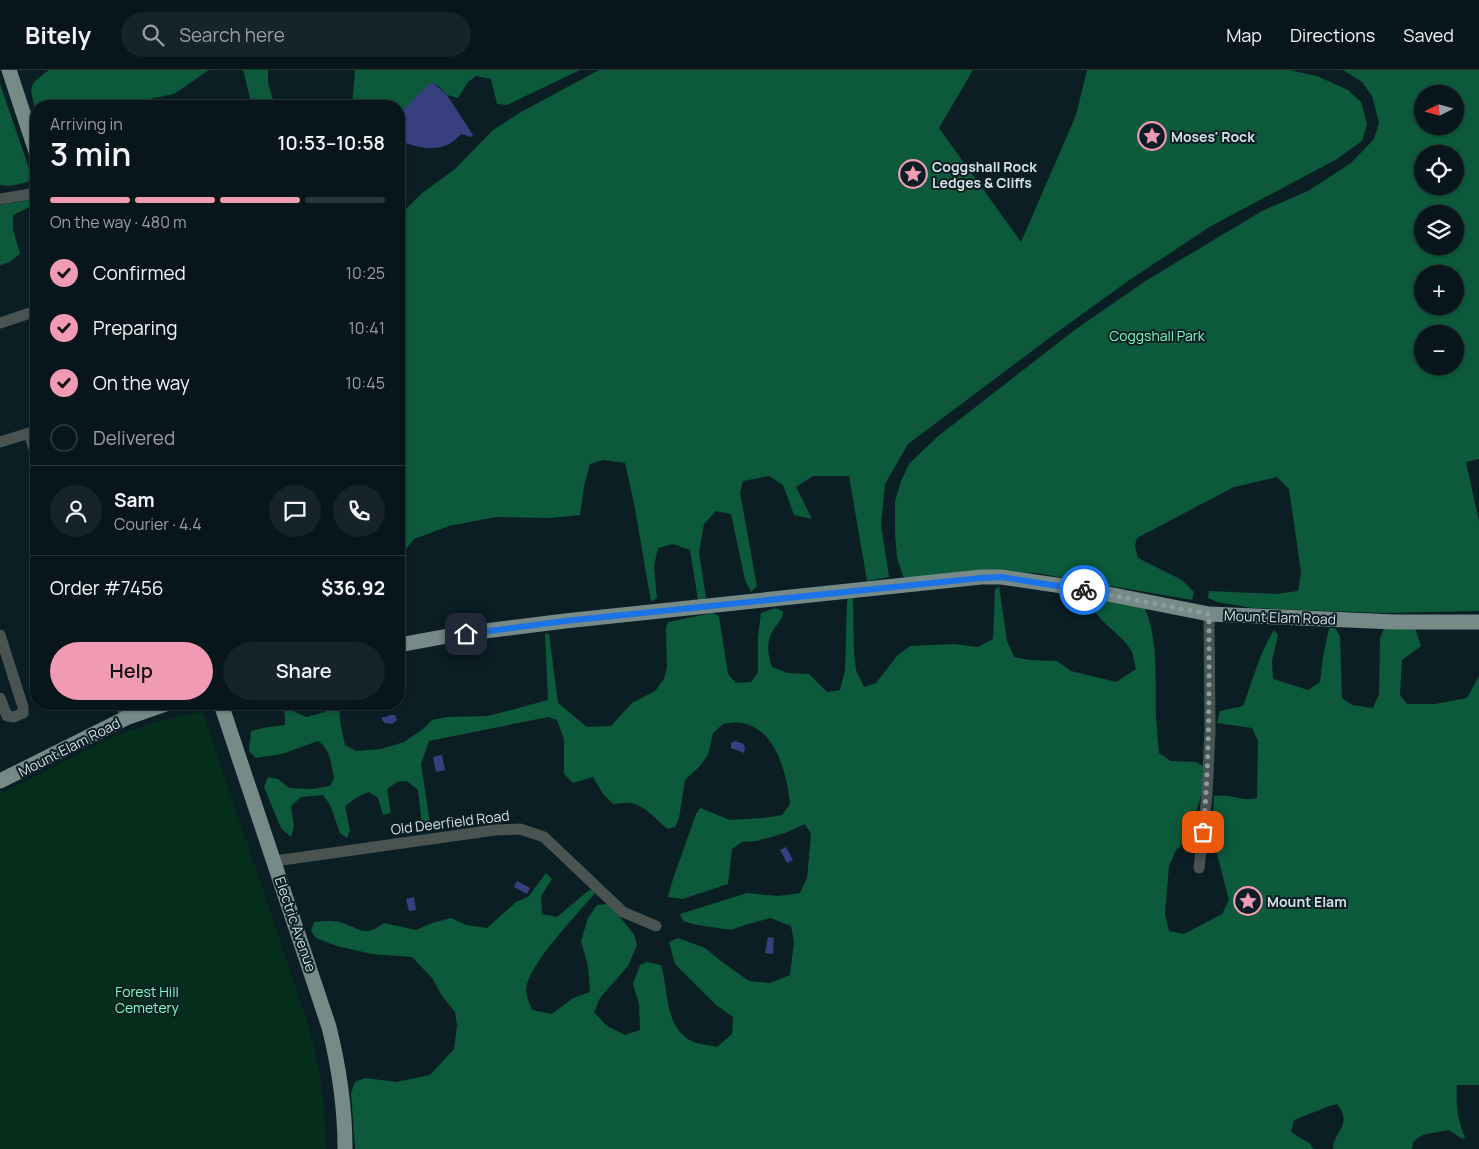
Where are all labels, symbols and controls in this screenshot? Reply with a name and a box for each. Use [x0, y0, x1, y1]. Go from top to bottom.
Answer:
search box [121, 12, 471, 57]
text: Bitely [25, 18, 91, 51]
icon: search [139, 21, 167, 49]
text: Search here [179, 22, 285, 48]
text: Map [1226, 23, 1262, 47]
text: Directions [1290, 23, 1375, 47]
text: Saved [1403, 23, 1454, 47]
north arrow [1414, 85, 1464, 135]
map controls [1414, 85, 1464, 375]
text: Arriving in [50, 113, 123, 135]
place icon: Moses' Rock [1137, 121, 1167, 151]
place label: Moses' Rock [1171, 127, 1255, 146]
text: 10:53–10:58 [278, 130, 385, 156]
text: 3 min [50, 132, 131, 176]
button: locate [1414, 145, 1464, 195]
place label: Coggshall Rock Ledges & Cliffs [932, 157, 1037, 192]
place icon: Coggshall Rock Ledges & Cliffs [898, 159, 928, 189]
button: layers [1414, 205, 1464, 255]
text: On the way · 480 m [50, 211, 187, 233]
icon: check [50, 259, 78, 287]
text: Confirmed [93, 260, 186, 286]
text: 10:25 [346, 262, 385, 284]
button: + [1414, 265, 1464, 315]
icon: check [50, 314, 78, 342]
text: Preparing [93, 315, 178, 341]
text: 10:41 [349, 317, 385, 339]
button: − [1414, 325, 1464, 375]
park label: Coggshall Park [1109, 326, 1206, 345]
icon: check [50, 369, 78, 397]
text: On the way [93, 370, 190, 396]
text: 10:45 [346, 372, 385, 394]
text: Delivered [93, 425, 175, 451]
button: person [50, 485, 102, 537]
button: chat [269, 485, 321, 537]
button: phone [333, 485, 385, 537]
text: Sam [114, 487, 155, 513]
text: Courier · 4.4 [114, 513, 202, 535]
courier [1059, 565, 1109, 615]
text: Order #7456 [50, 575, 164, 601]
text: $36.92 [321, 575, 385, 601]
icon: bike [1070, 576, 1098, 604]
street label: Mount Elam Road [1224, 606, 1336, 628]
pin [445, 613, 487, 655]
icon: home [452, 620, 480, 648]
button: Help [50, 642, 213, 700]
button: Share [223, 642, 385, 700]
street label: Mount Elam Road [15, 713, 123, 781]
street label: Old Deerfield Road [390, 805, 510, 839]
pin [1182, 811, 1224, 853]
icon: bag [1189, 818, 1217, 846]
street label: Electric Avenue [271, 874, 321, 974]
place icon: Mount Elam [1233, 886, 1263, 916]
place label: Mount Elam [1267, 892, 1347, 911]
park label: Forest Hill Cemetery [115, 982, 180, 1017]

